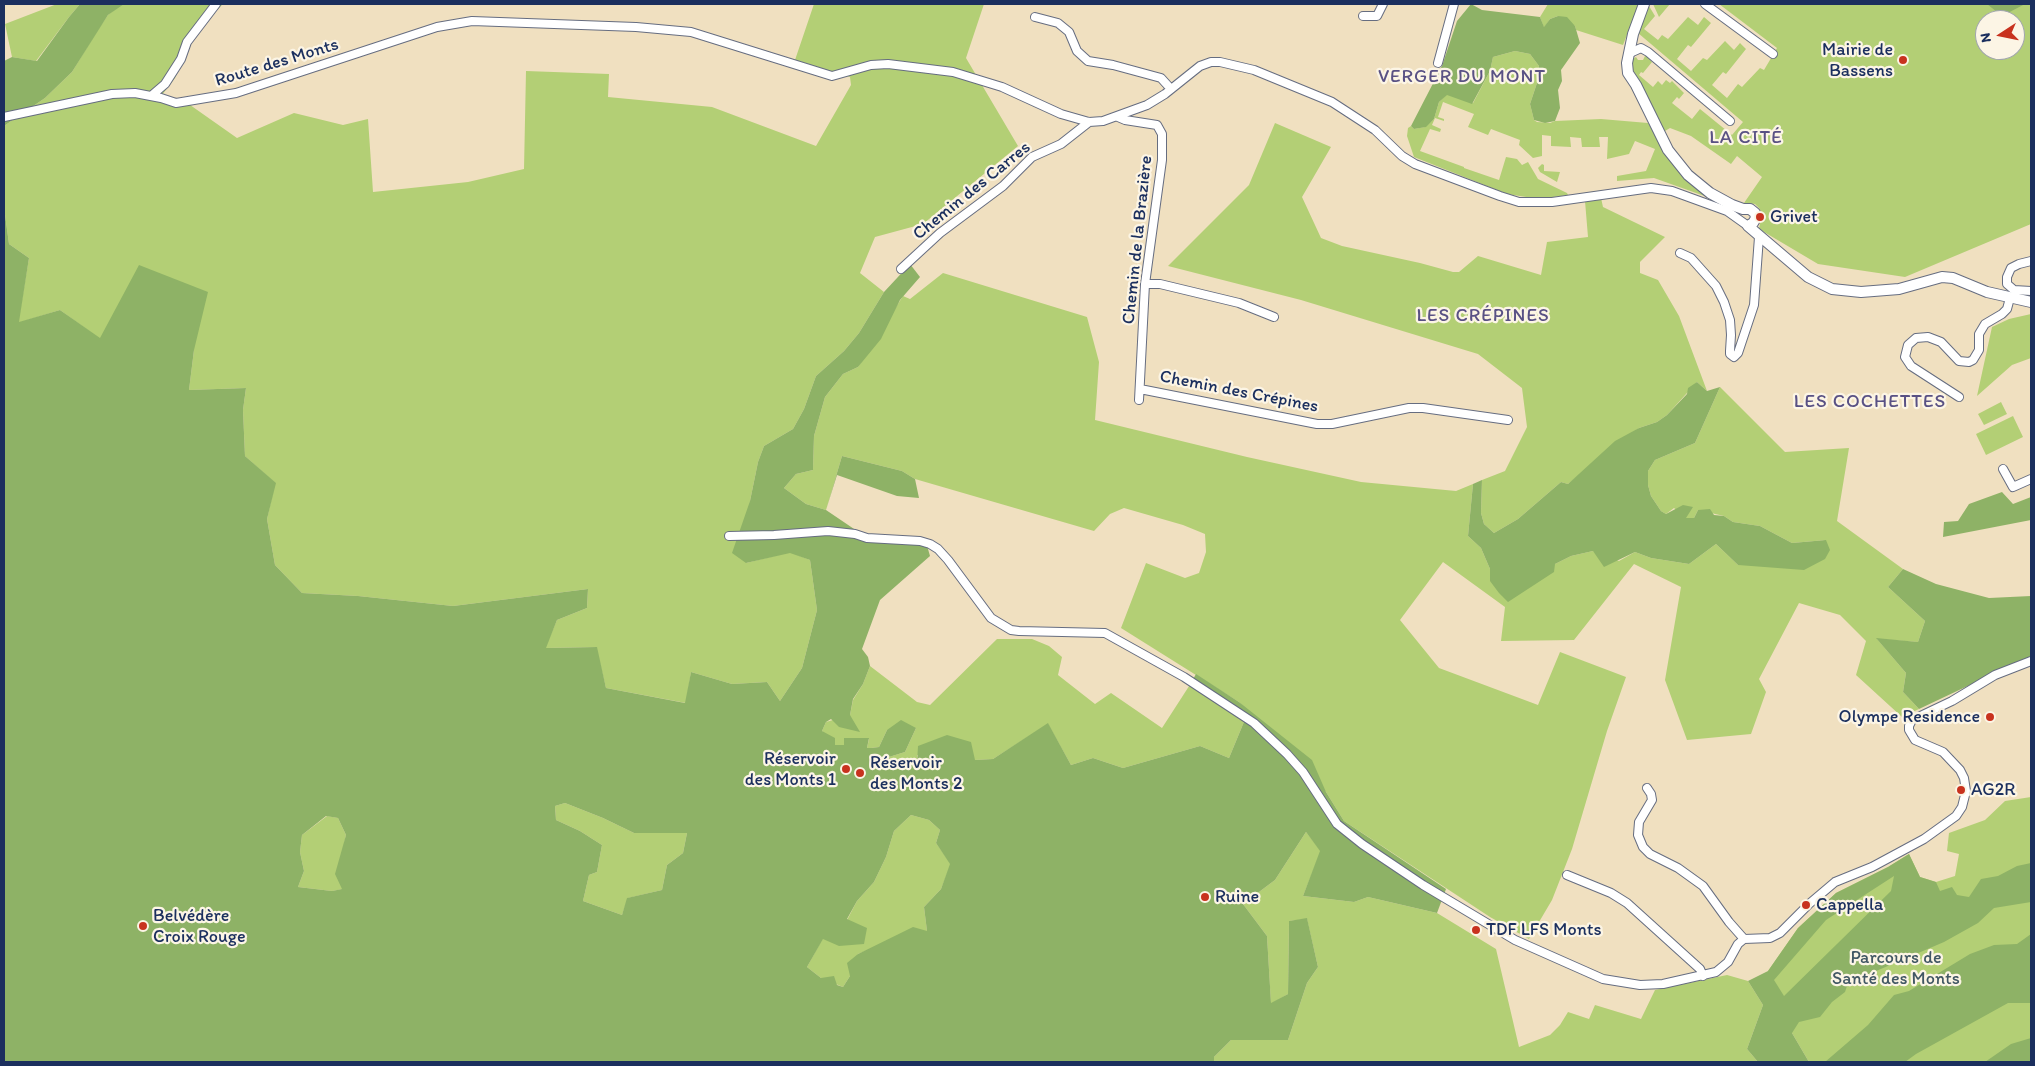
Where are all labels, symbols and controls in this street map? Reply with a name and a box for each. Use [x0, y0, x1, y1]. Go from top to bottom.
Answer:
north arrow [1975, 10, 2025, 60]
text: N [1977, 32, 1995, 44]
street label: Route des Monts [213, 34, 341, 92]
place label: Mairie de Bassens [1822, 39, 1893, 82]
marker: Mairie de Bassens [1897, 54, 1909, 66]
district label: VERGER DU MONT [1376, 66, 1548, 88]
district label: LA CITÉ [1708, 127, 1784, 149]
street label: Chemin des Carres [909, 137, 1035, 245]
street label: Chemin de la Brazière [1118, 155, 1158, 325]
place label: Grivet [1770, 206, 1818, 228]
marker: Grivet [1754, 211, 1766, 223]
district label: LES CRÉPINES [1415, 305, 1551, 327]
street label: Chemin des Crépines [1158, 366, 1320, 418]
district label: LES COCHETTES [1792, 391, 1948, 413]
place label: Olympe Residence [1839, 706, 1980, 728]
marker: Olympe Residence [1984, 711, 1996, 723]
place label: Réservoir des Monts 1 [745, 748, 836, 791]
place label: Réservoir des Monts 2 [870, 752, 962, 794]
marker: Réservoir des Monts 1 [840, 763, 852, 775]
marker: Réservoir des Monts 2 [854, 767, 866, 779]
place label: AG2R [1971, 779, 2015, 801]
marker: AG2R [1955, 784, 1967, 796]
place label: Ruine [1215, 886, 1259, 908]
marker: Ruine [1199, 891, 1211, 903]
place label: Cappella [1816, 894, 1883, 916]
marker: Cappella [1800, 899, 1812, 911]
place label: Belvédère Croix Rouge [153, 905, 246, 948]
place label: TDF LFS Monts [1486, 919, 1602, 941]
marker: Belvédère Croix Rouge [137, 920, 149, 932]
marker: TDF LFS Monts [1470, 924, 1482, 936]
park label: Parcours de Santé des Monts [1832, 947, 1960, 990]

